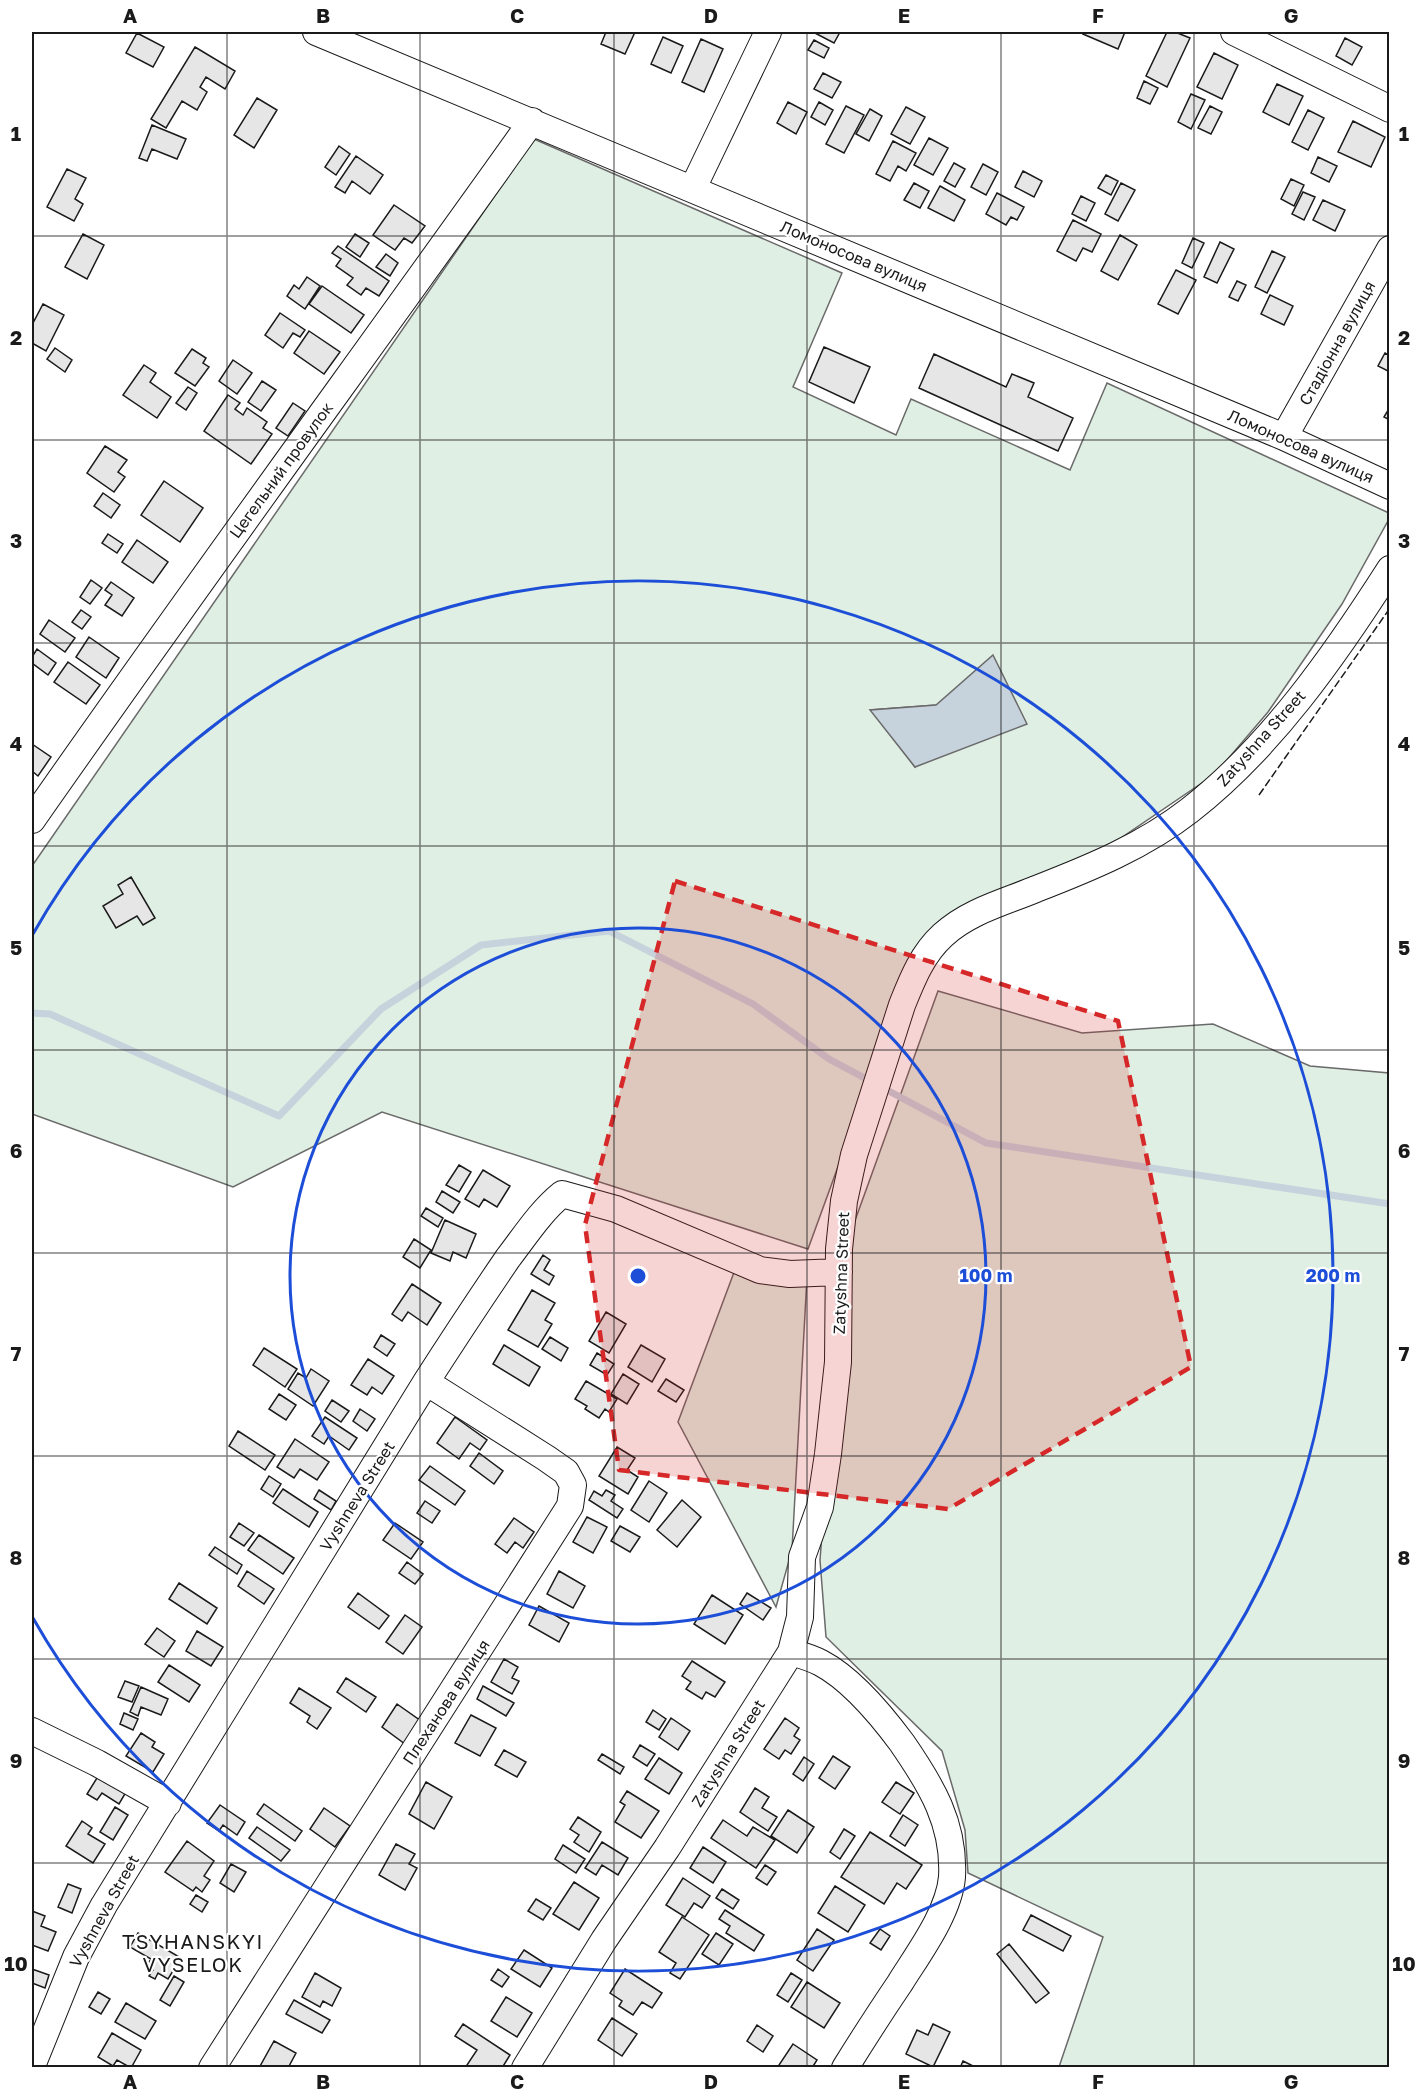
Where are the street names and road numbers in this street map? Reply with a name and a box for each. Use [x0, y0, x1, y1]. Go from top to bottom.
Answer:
street label: Ломоносова вулиця [778, 216, 930, 296]
street label: Стадіонна вулиця [1294, 277, 1380, 409]
street label: Цегельний провулок [225, 398, 337, 542]
street label: Ломоносова вулиця [1225, 405, 1377, 487]
street label: Zatyshna Street [1213, 686, 1309, 790]
street label: Zatyshna Street [829, 1211, 853, 1335]
street label: Vyshneva Street [315, 1437, 399, 1555]
street label: Плеханова вулиця [398, 1636, 494, 1768]
street label: Zatyshna Street [687, 1696, 769, 1810]
street label: Vyshneva Street [65, 1851, 143, 1971]

